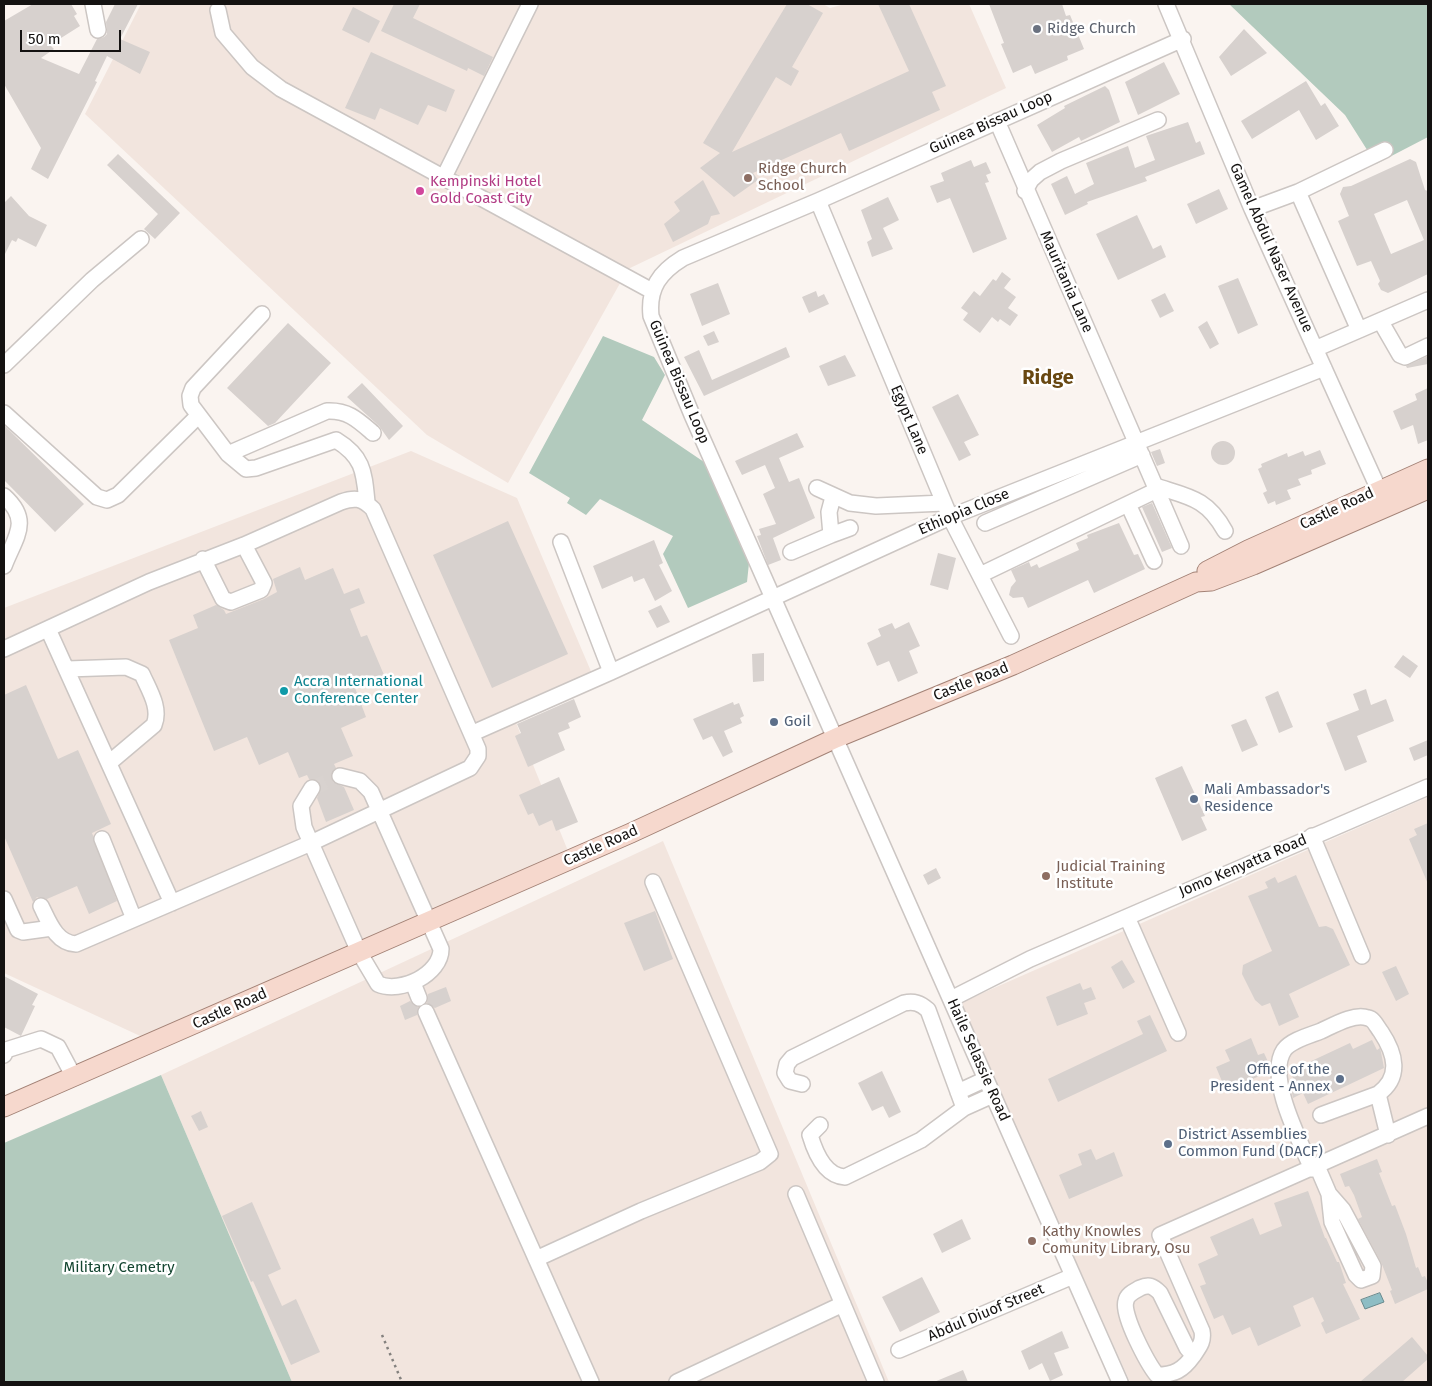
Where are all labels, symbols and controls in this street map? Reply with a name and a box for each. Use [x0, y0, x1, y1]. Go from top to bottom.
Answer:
scale bar [22, 20, 124, 52]
place label: Ridge Church [1047, 20, 1136, 38]
marker: Ridge Church [1031, 23, 1043, 35]
text: 50 m [28, 30, 61, 48]
street label: Guinea Bissau Loop [927, 88, 1055, 158]
place label: Ridge Church School [758, 160, 847, 195]
street label: Gamel Abdul Naser Avenue [1225, 160, 1317, 336]
marker: Ridge Church School [742, 172, 754, 184]
place label: Kempinski Hotel Gold Coast City [430, 173, 541, 208]
marker: Kempinski Hotel Gold Coast City [414, 185, 426, 197]
street label: Mauritania Lane [1035, 228, 1097, 336]
street label: Guinea Bissau Loop [645, 317, 713, 447]
district label: Ridge [1022, 366, 1074, 390]
street label: Egypt Lane [886, 383, 932, 457]
street label: Castle Road [1297, 484, 1377, 534]
street label: Ethiopia Close [916, 485, 1012, 539]
street label: Castle Road [931, 659, 1011, 705]
place label: Accra International Conference Center [294, 673, 423, 708]
marker: Accra International Conference Center [278, 685, 290, 697]
place label: Goil [784, 713, 811, 731]
marker: Goil [768, 716, 780, 728]
place label: Mali Ambassador's Residence [1204, 781, 1330, 816]
marker: Mali Ambassador's Residence [1188, 793, 1200, 805]
street label: Castle Road [561, 822, 641, 870]
street label: Jomo Kenyatta Road [1176, 831, 1310, 901]
place label: Judicial Training Institute [1056, 858, 1165, 893]
marker: Judicial Training Institute [1040, 870, 1052, 882]
street label: Castle Road [190, 985, 270, 1033]
street label: Haile Selassie Road [943, 996, 1013, 1124]
place label: Office of the President - Annex [1210, 1061, 1330, 1096]
marker: Office of the President - Annex [1334, 1073, 1346, 1085]
place label: District Assemblies Common Fund (DACF) [1178, 1126, 1323, 1161]
marker: District Assemblies Common Fund (DACF) [1162, 1138, 1174, 1150]
place label: Kathy Knowles Comunity Library, Osu [1042, 1223, 1190, 1258]
marker: Kathy Knowles Comunity Library, Osu [1026, 1235, 1038, 1247]
park label: Military Cemetry [63, 1259, 175, 1277]
street label: Abdul Diuof Street [925, 1280, 1047, 1346]

